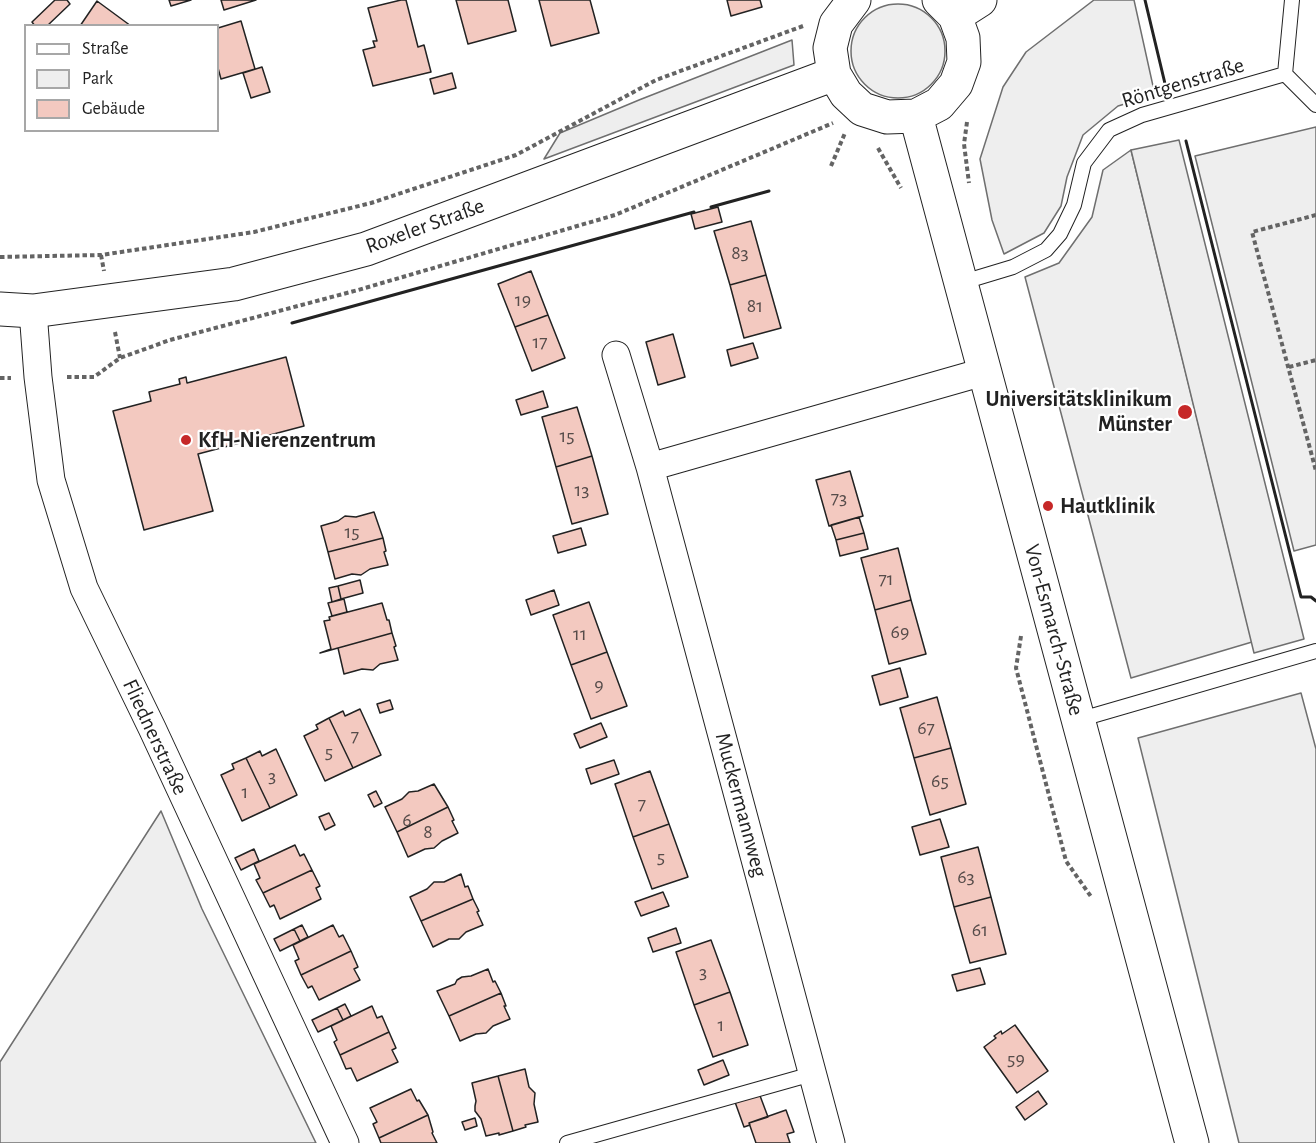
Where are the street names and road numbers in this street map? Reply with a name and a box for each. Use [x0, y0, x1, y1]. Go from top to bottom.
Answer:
street label: Röntgenstraße [1119, 52, 1247, 114]
street label: Roxeler Straße [362, 192, 488, 260]
street label: Von-Esmarch-Straße [1018, 541, 1090, 719]
street label: Fliednerstraße [117, 675, 193, 799]
street label: Muckermannweg [709, 730, 773, 880]

